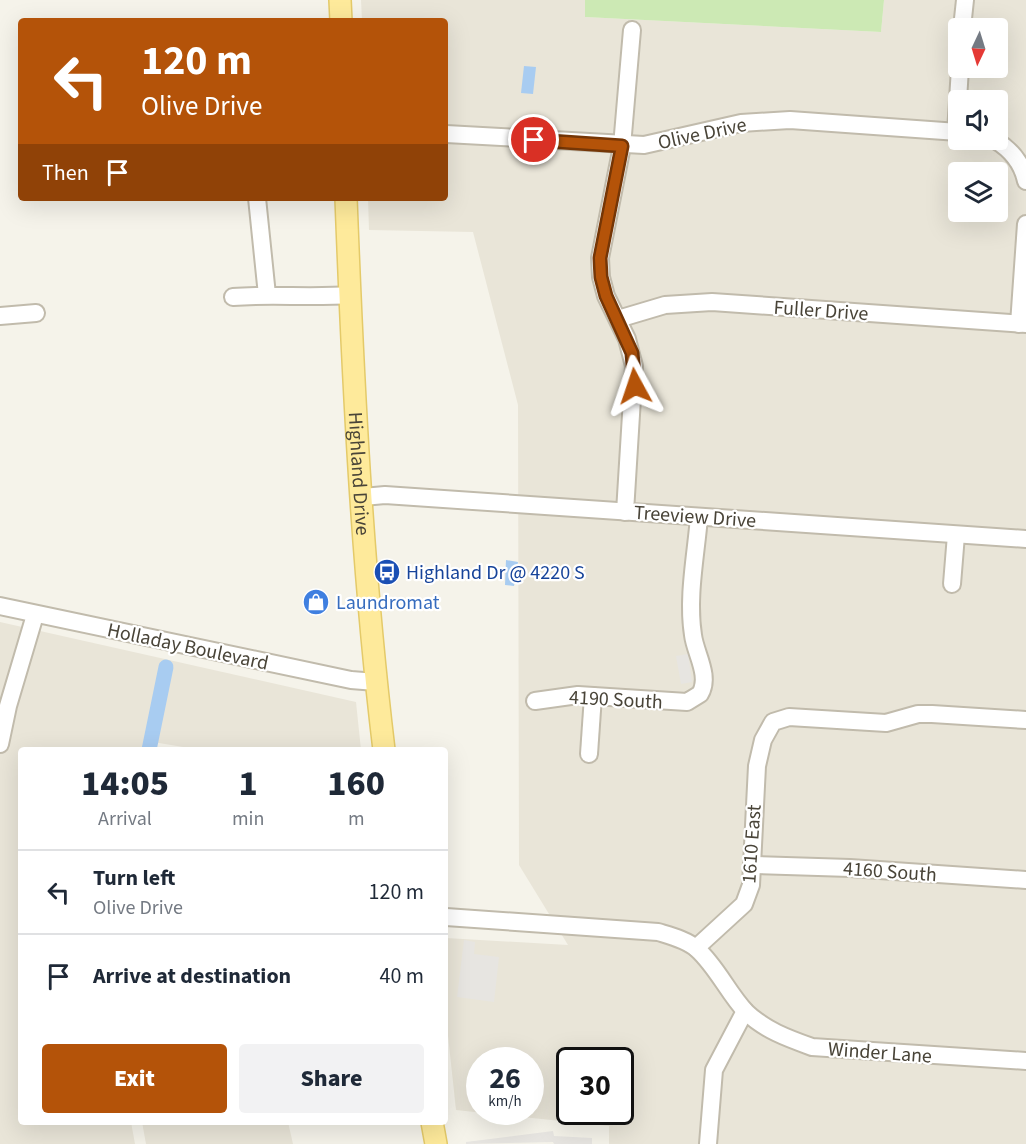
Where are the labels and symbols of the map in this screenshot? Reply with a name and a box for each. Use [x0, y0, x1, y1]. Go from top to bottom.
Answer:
north arrow [948, 18, 1008, 78]
street label: Olive Drive [655, 111, 749, 157]
pin [508, 114, 559, 165]
street label: Fuller Drive [773, 294, 869, 328]
position arrow [603, 354, 667, 418]
street label: Highland Drive [341, 411, 377, 536]
street label: Treeview Drive [633, 499, 757, 535]
bus stop icon: Highland Dr @ 4220 S [372, 557, 402, 587]
place label: Highland Dr @ 4220 S [406, 559, 585, 587]
shop icon: Laundromat [301, 587, 331, 617]
place label: Laundromat [336, 589, 440, 617]
street label: Holladay Boulevard [105, 616, 271, 678]
street label: 4190 South [568, 684, 664, 716]
street label: 1610 East [735, 803, 769, 885]
street label: 4160 South [842, 855, 938, 889]
street label: Winder Lane [827, 1035, 933, 1071]
speed limit sign: 30 [556, 1047, 634, 1125]

